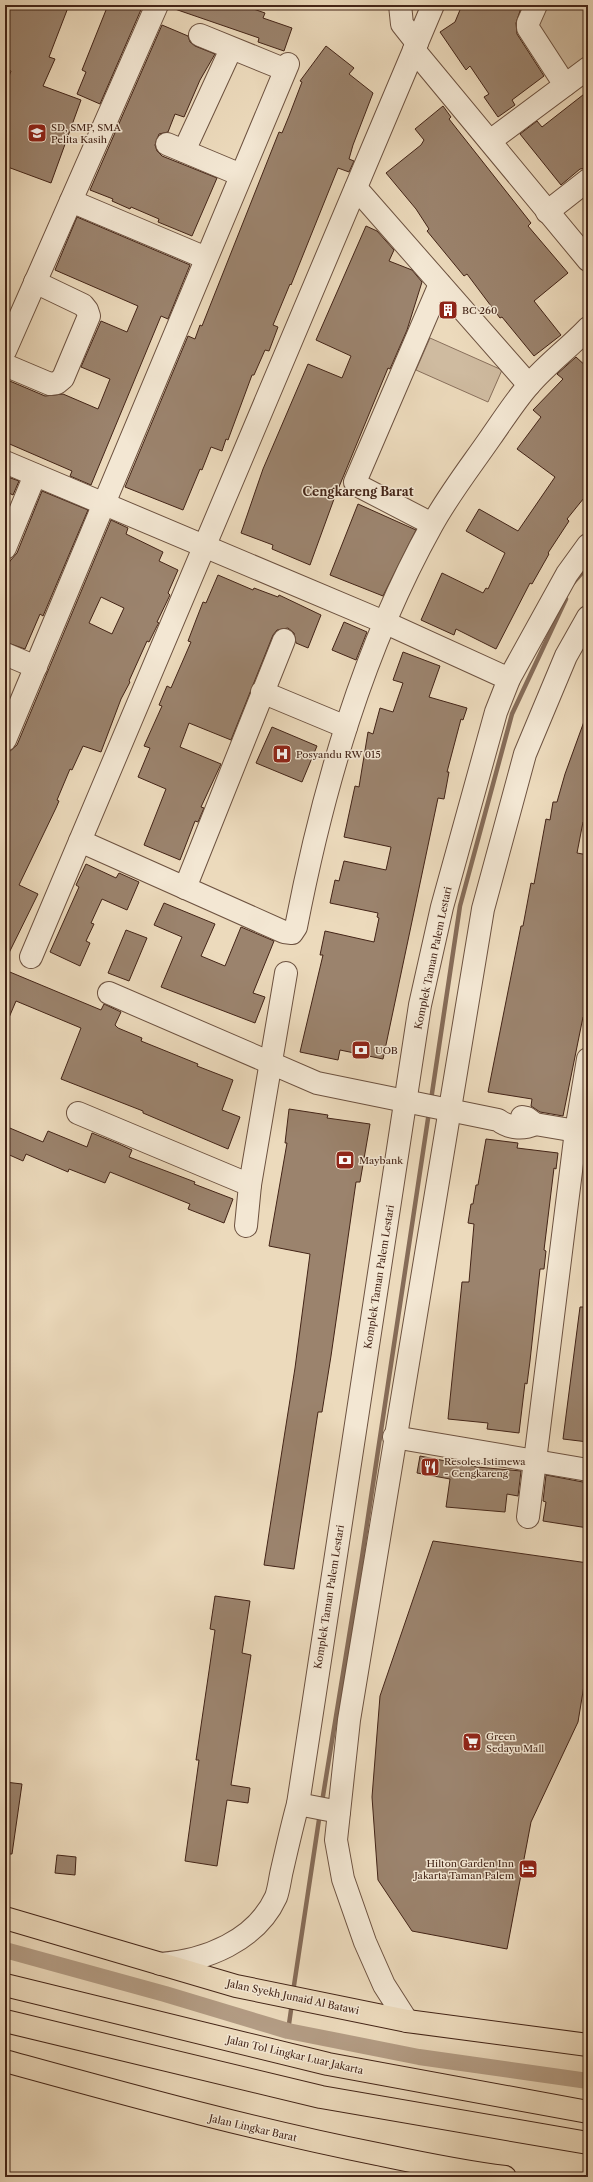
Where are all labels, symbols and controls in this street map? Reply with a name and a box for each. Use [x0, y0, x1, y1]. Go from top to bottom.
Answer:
place label: SD, SMP, SMA Pelita Kasih [51, 121, 121, 146]
school or university icon: SD, SMP, SMA Pelita Kasih [26, 122, 48, 144]
building icon: BC 260 [437, 299, 459, 321]
place label: BC 260 [462, 304, 497, 317]
district label: Cengkareng Barat [302, 484, 414, 499]
hospital icon: Posyandu RW 015 [271, 743, 293, 765]
place label: Posyandu RW 015 [296, 748, 381, 761]
street label: Komplek Taman Palem Lestari [411, 885, 455, 1031]
bank icon: UOB [350, 1039, 372, 1061]
place label: UOB [375, 1044, 398, 1057]
bank icon: Maybank [334, 1149, 356, 1171]
place label: Maybank [359, 1154, 404, 1167]
street label: Komplek Taman Palem Lestari [361, 1204, 397, 1350]
place label: Resoles Istimewa - Cengkareng [444, 1455, 526, 1480]
restaurant icon: Resoles Istimewa - Cengkareng [419, 1456, 441, 1478]
street label: Komplek Taman Palem Lestari [311, 1524, 347, 1670]
place label: Green Sedayu Mall [486, 1730, 544, 1755]
supermarket icon: Green Sedayu Mall [461, 1731, 483, 1753]
place label: Hilton Garden Inn Jakarta Taman Palem [412, 1857, 515, 1882]
hotel icon: Hilton Garden Inn Jakarta Taman Palem [517, 1858, 539, 1880]
street label: Jalan Syekh Junaid Al Batawi [224, 1976, 360, 2017]
street label: Jalan Tol Lingkar Luar Jakarta [223, 2032, 365, 2077]
street label: Jalan Lingkar Barat [206, 2111, 299, 2145]

